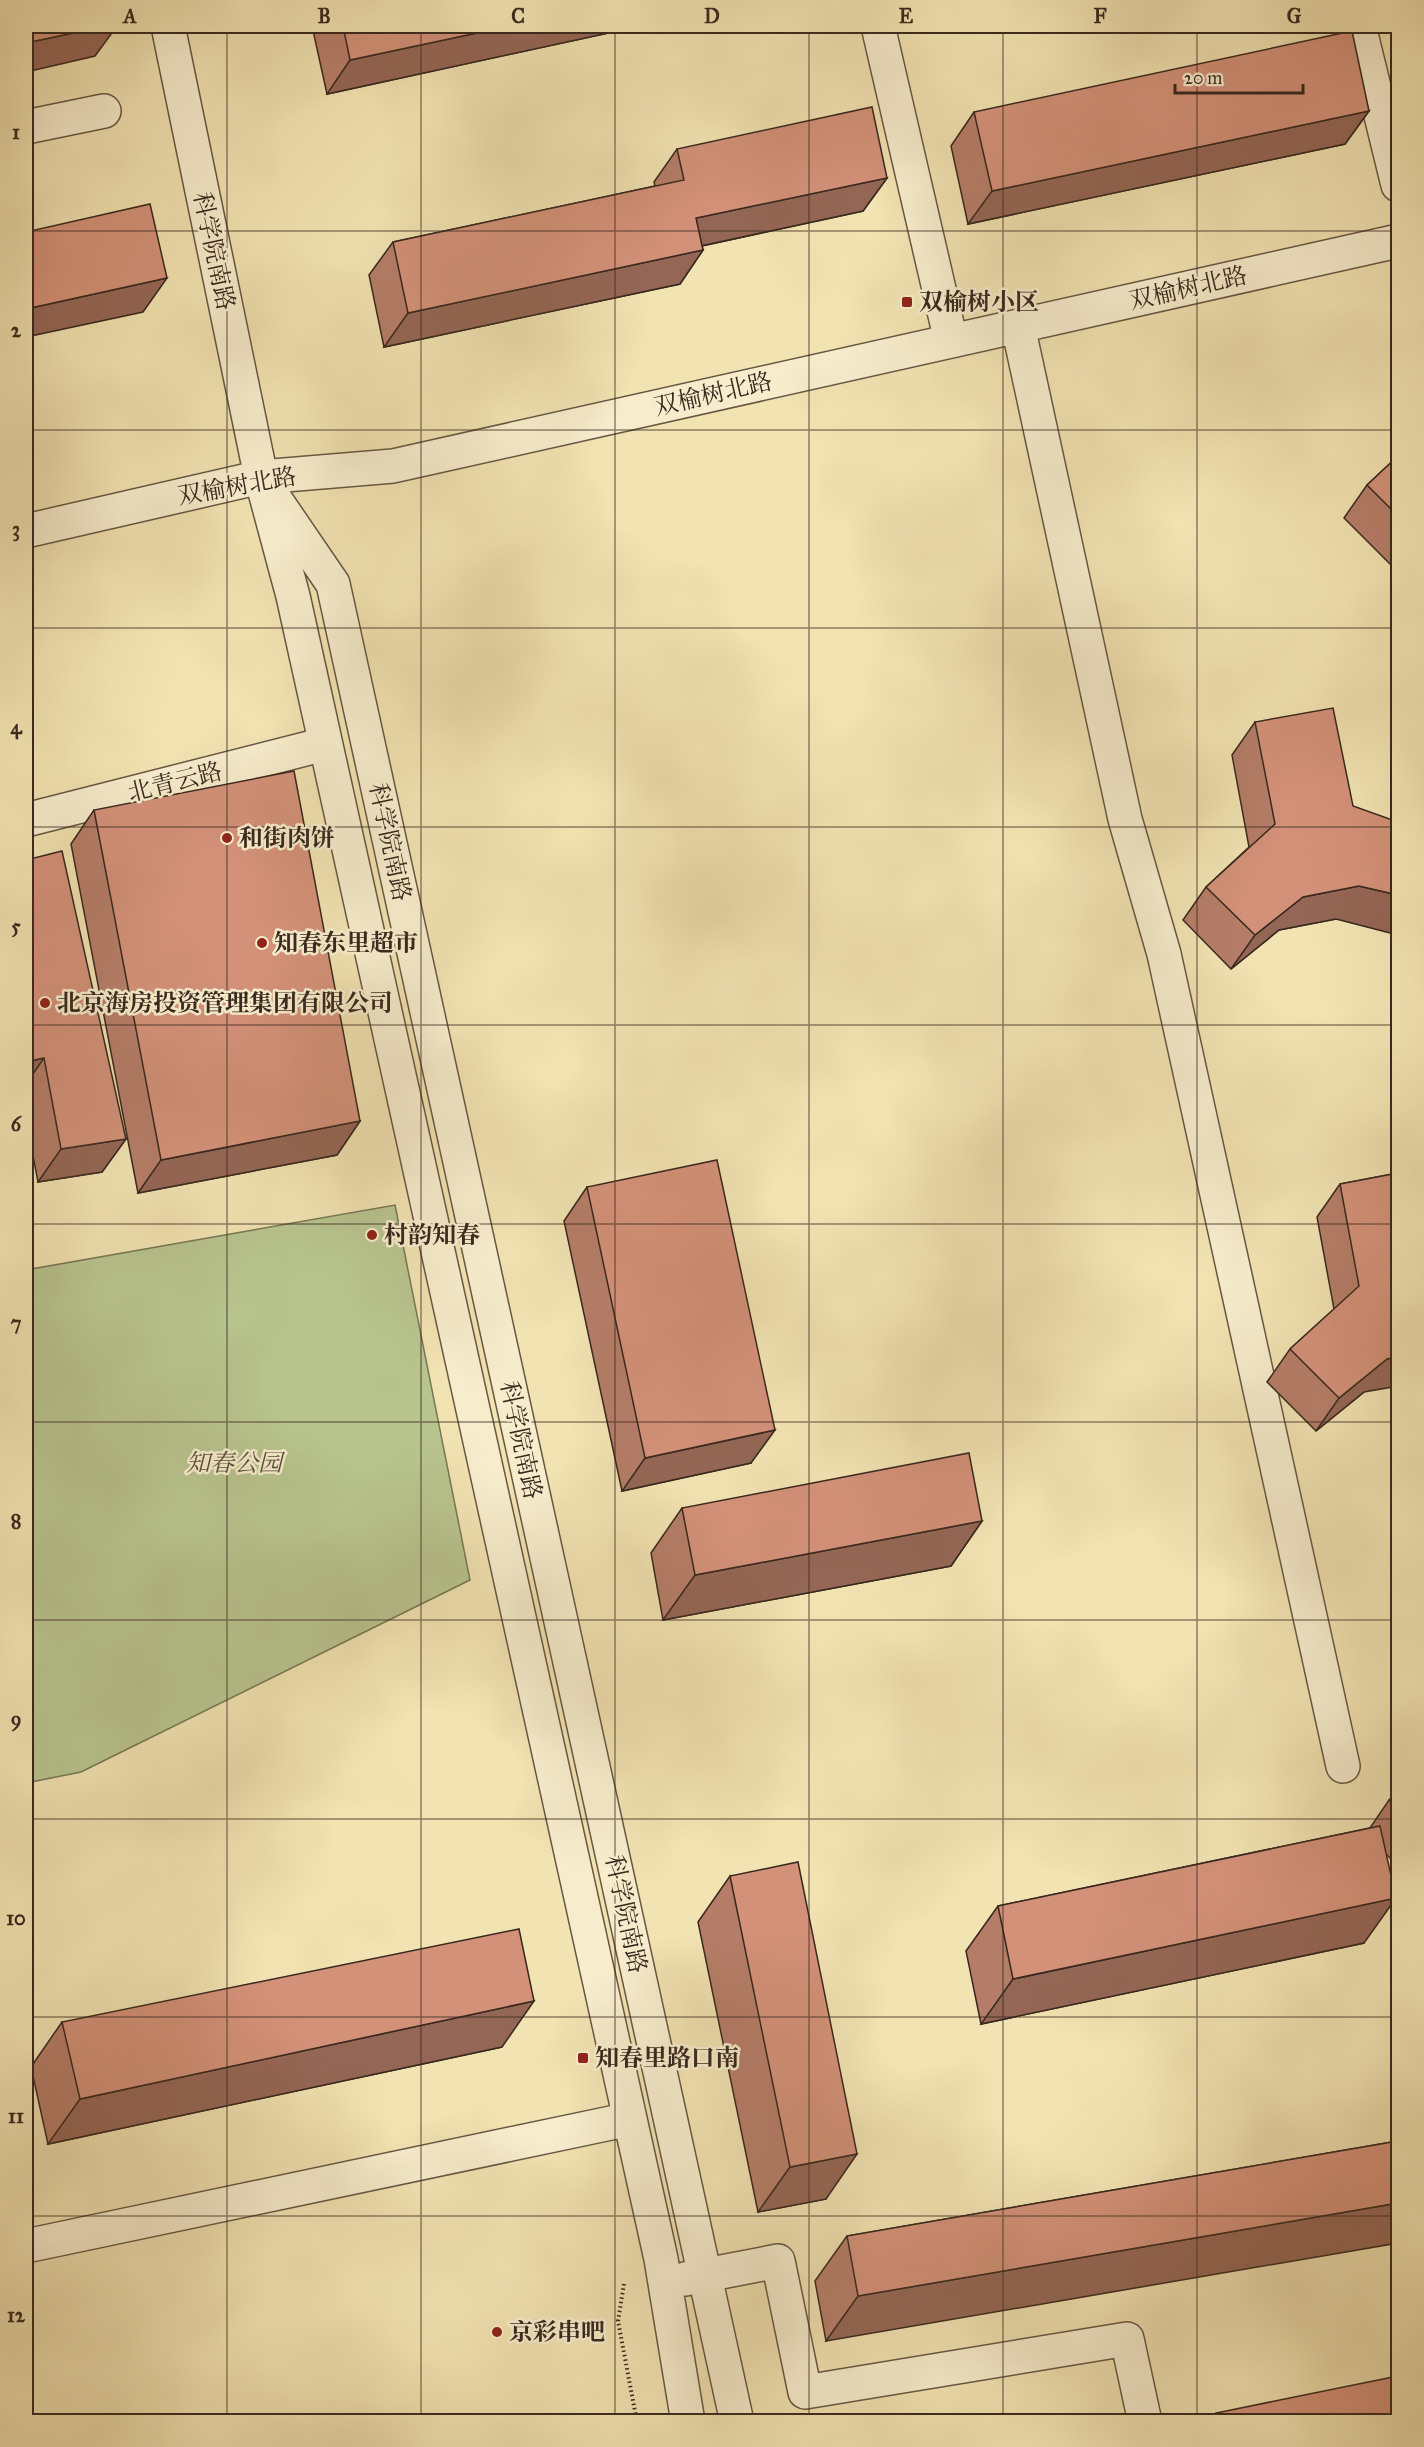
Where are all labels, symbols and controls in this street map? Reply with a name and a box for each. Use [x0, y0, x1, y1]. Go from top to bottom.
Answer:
text: A [121, 4, 137, 28]
text: B [317, 4, 331, 28]
text: C [511, 4, 525, 28]
text: D [704, 4, 720, 28]
text: E [899, 4, 914, 28]
text: F [1093, 4, 1107, 28]
text: G [1287, 4, 1302, 28]
scale bar [1175, 57, 1302, 95]
text: 20 m [1184, 67, 1222, 89]
text: 1 [12, 120, 20, 144]
street label: 科学院南路 [187, 189, 241, 313]
street label: 双榆树北路 [1126, 260, 1250, 316]
place label: 双榆树小区 [919, 287, 1039, 317]
marker: 双榆树小区 [900, 295, 914, 309]
text: 2 [11, 318, 22, 342]
street label: 双榆树北路 [651, 366, 775, 422]
street label: 双榆树北路 [175, 461, 299, 511]
text: 3 [12, 517, 20, 542]
text: 4 [10, 715, 22, 740]
street label: 北青云路 [125, 756, 225, 808]
street label: 科学院南路 [363, 780, 417, 904]
place label: 和街肉饼 [239, 823, 335, 853]
marker: 和街肉饼 [220, 831, 234, 845]
text: 5 [11, 914, 21, 938]
place label: 知春东里超市 [274, 928, 418, 958]
marker: 知春东里超市 [255, 936, 269, 950]
place label: 北京海房投资管理集团有限公司 [57, 988, 393, 1018]
marker: 北京海房投资管理集团有限公司 [38, 996, 52, 1010]
text: 6 [11, 1112, 23, 1136]
place label: 村韵知春 [384, 1220, 480, 1250]
marker: 村韵知春 [365, 1228, 379, 1242]
text: 7 [11, 1311, 22, 1335]
street label: 科学院南路 [494, 1378, 548, 1502]
park label: 知春公园 [186, 1448, 286, 1478]
text: 8 [11, 1509, 21, 1533]
text: 9 [11, 1707, 21, 1732]
street label: 科学院南路 [599, 1852, 653, 1976]
text: 10 [6, 1906, 26, 1930]
place label: 知春里路口南 [595, 2043, 739, 2073]
marker: 知春里路口南 [576, 2051, 590, 2065]
text: 11 [8, 2104, 24, 2128]
text: 12 [7, 2303, 26, 2327]
place label: 京彩串吧 [509, 2317, 605, 2347]
marker: 京彩串吧 [490, 2325, 504, 2339]

